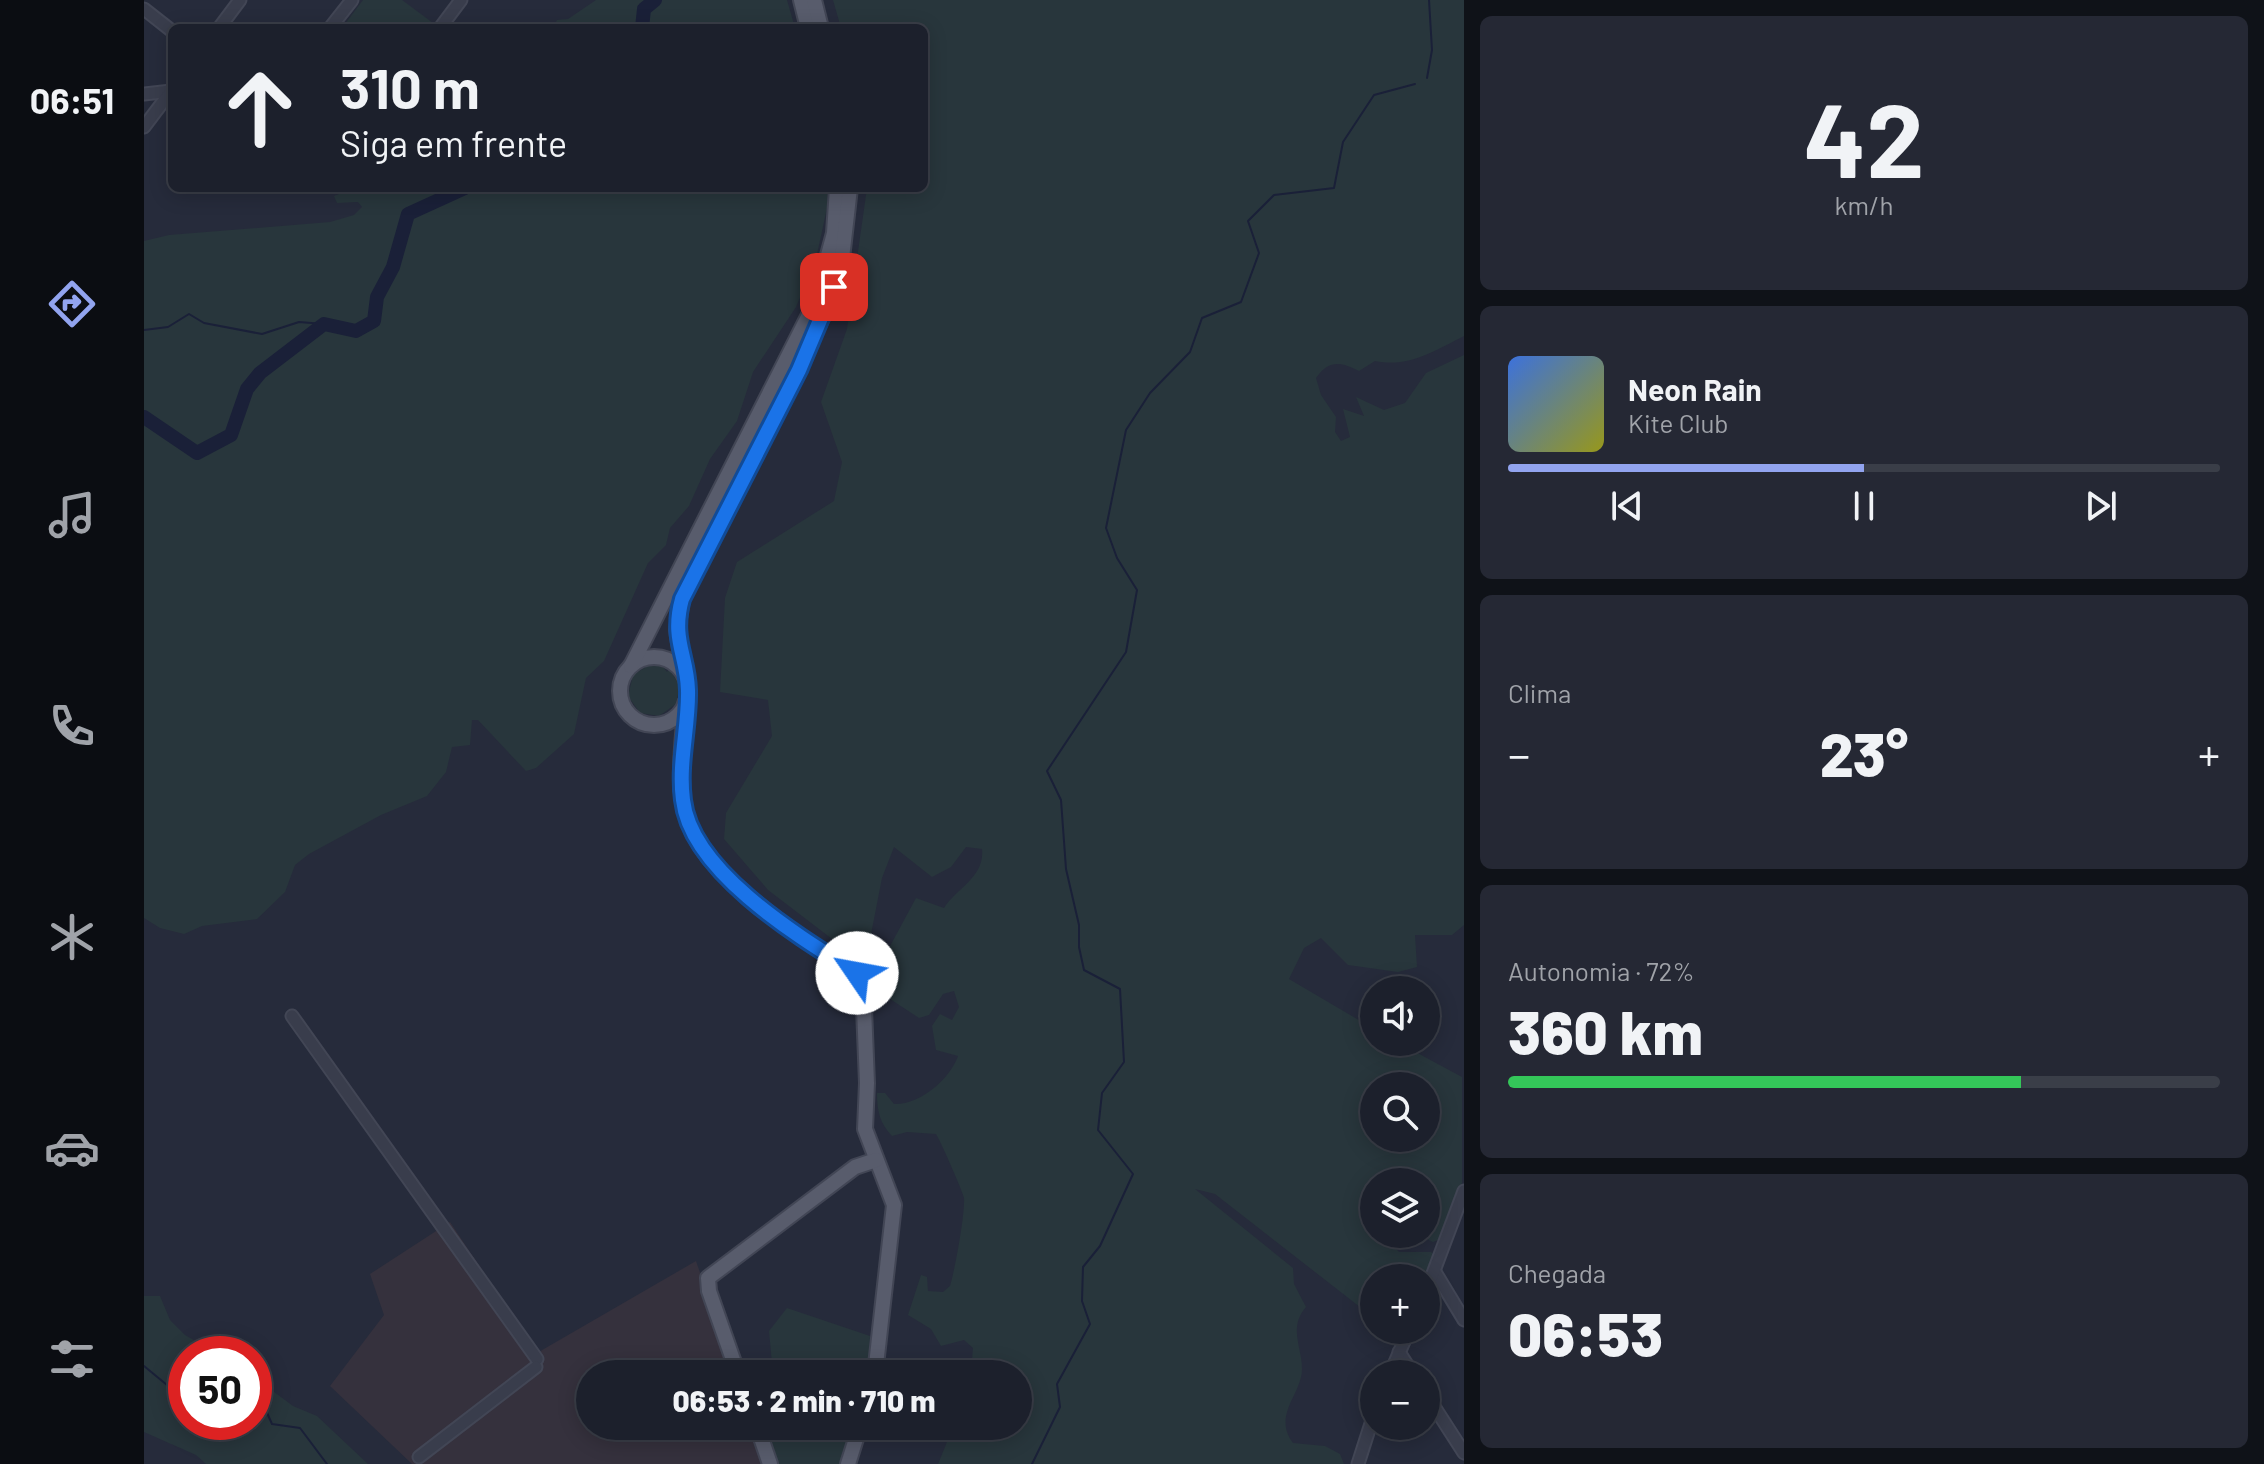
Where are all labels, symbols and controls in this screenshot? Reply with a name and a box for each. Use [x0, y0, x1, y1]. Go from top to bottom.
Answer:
text: 310 m [340, 53, 480, 120]
icon: ahead [208, 56, 312, 160]
text: 42 [1803, 74, 1925, 199]
text: 06:51 [30, 78, 114, 121]
text: Siga em frente [340, 121, 567, 164]
text: km/h [1835, 189, 1893, 220]
pin [800, 253, 868, 321]
icon: arrive [812, 265, 856, 309]
icon: directions [44, 276, 100, 332]
text: Neon Rain [1628, 371, 1762, 407]
text: Kite Club [1628, 407, 1729, 438]
icon: previous [1605, 484, 1649, 528]
icon: pause [1842, 484, 1886, 528]
icon: next [2079, 484, 2123, 528]
icon: music [44, 487, 100, 543]
text: Clima [1508, 677, 1571, 708]
icon: phone [44, 698, 100, 754]
text: 23° [1820, 717, 1908, 789]
text: − [1508, 727, 1530, 780]
text: + [2198, 727, 2220, 780]
icon: climate [44, 909, 100, 965]
position arrow [815, 931, 899, 1015]
text: Autonomia · 72% [1508, 955, 1695, 986]
map controls [1360, 976, 1440, 1440]
button: sound [1360, 976, 1440, 1056]
text: 360 km [1508, 995, 1703, 1067]
button: search [1360, 1072, 1440, 1152]
icon: car [44, 1120, 100, 1176]
button: layers [1360, 1168, 1440, 1248]
text: Chegada [1508, 1257, 1606, 1288]
button: + [1360, 1264, 1440, 1344]
text: 06:53 [1508, 1297, 1663, 1369]
icon: filters [44, 1331, 100, 1387]
speed limit sign: 50 [168, 1336, 272, 1440]
button: − [1360, 1360, 1440, 1440]
text: 06:53 · 2 min · 710 m [673, 1382, 935, 1418]

